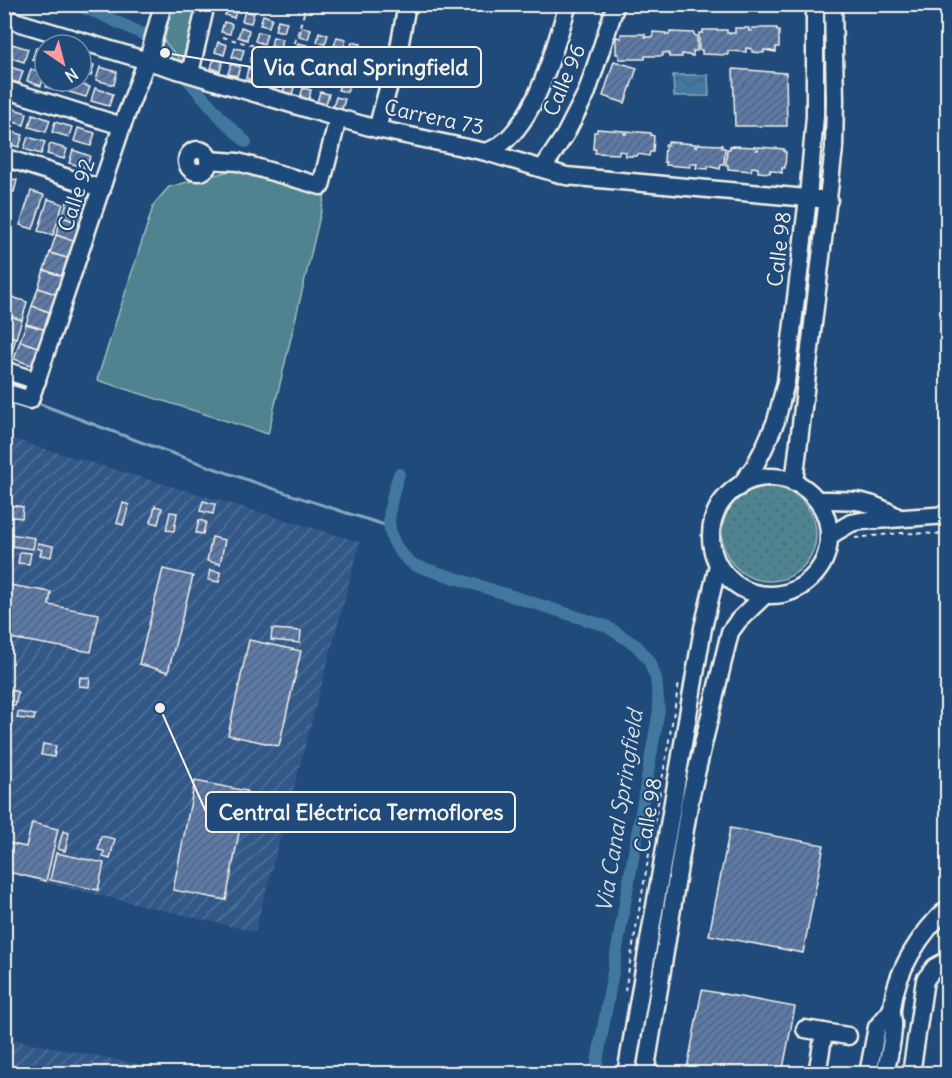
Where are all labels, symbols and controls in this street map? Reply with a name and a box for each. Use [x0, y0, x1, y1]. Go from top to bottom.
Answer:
north arrow [33, 33, 93, 93]
street label: Calle 96 [537, 40, 591, 120]
callout: Via Canal Springfield [252, 47, 481, 87]
text: Via Canal Springfield [264, 53, 468, 81]
text: N [61, 64, 82, 87]
street label: Carrera 73 [382, 93, 486, 141]
street label: Calle 92 [52, 155, 100, 235]
street label: Calle 98 [761, 210, 797, 288]
water label: Via Canal Springfield [589, 705, 649, 914]
street label: Calle 98 [628, 775, 668, 855]
callout: Central Eléctrica Termoflores [206, 792, 515, 832]
text: Central Eléctrica Termoflores [218, 798, 504, 826]

